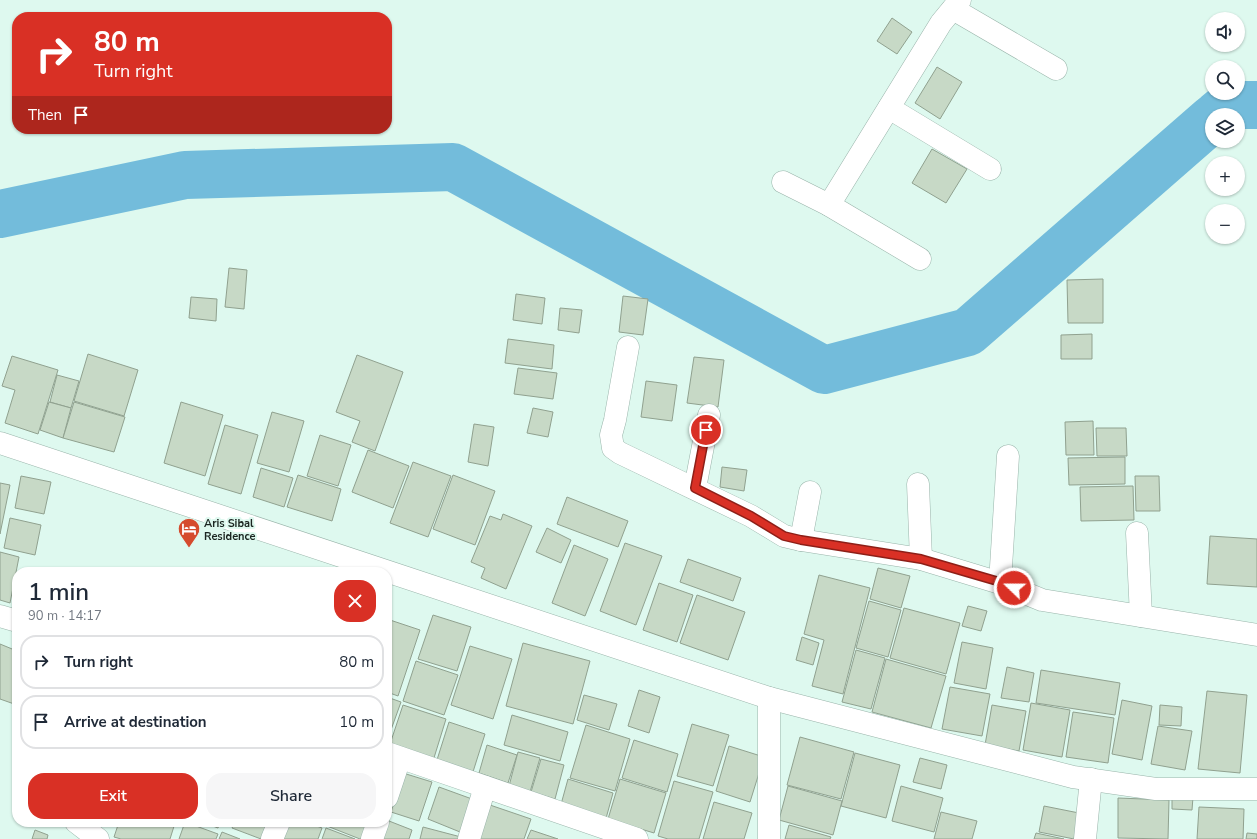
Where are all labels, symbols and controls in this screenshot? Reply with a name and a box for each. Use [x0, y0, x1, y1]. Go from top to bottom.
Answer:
map controls [1205, 12, 1245, 244]
button: sound [1205, 12, 1245, 52]
text: 80 m [94, 23, 160, 61]
icon: right [28, 28, 80, 80]
text: Turn right [94, 59, 173, 83]
button: search [1205, 60, 1245, 100]
icon: arrive [70, 104, 92, 126]
text: Then [28, 105, 62, 125]
button: layers [1205, 108, 1245, 148]
button: + [1205, 156, 1245, 196]
button: − [1205, 204, 1245, 244]
pin [689, 413, 723, 447]
icon: arrive [695, 419, 717, 441]
hotel icon: Aris Sibal Residence [176, 516, 202, 549]
place label: Aris Sibal Residence [204, 516, 256, 544]
position arrow [993, 567, 1035, 609]
text: 1 min [28, 576, 89, 608]
button: close [334, 580, 376, 622]
text: 90 m · 14:17 [28, 607, 102, 625]
icon: right [30, 651, 52, 673]
text: Turn right [64, 652, 133, 672]
text: 80 m [339, 652, 374, 672]
icon: arrive [30, 711, 52, 733]
text: Arrive at destination [64, 712, 207, 732]
text: 10 m [339, 712, 374, 732]
button: Exit [28, 773, 198, 819]
button: Share [206, 773, 376, 819]

